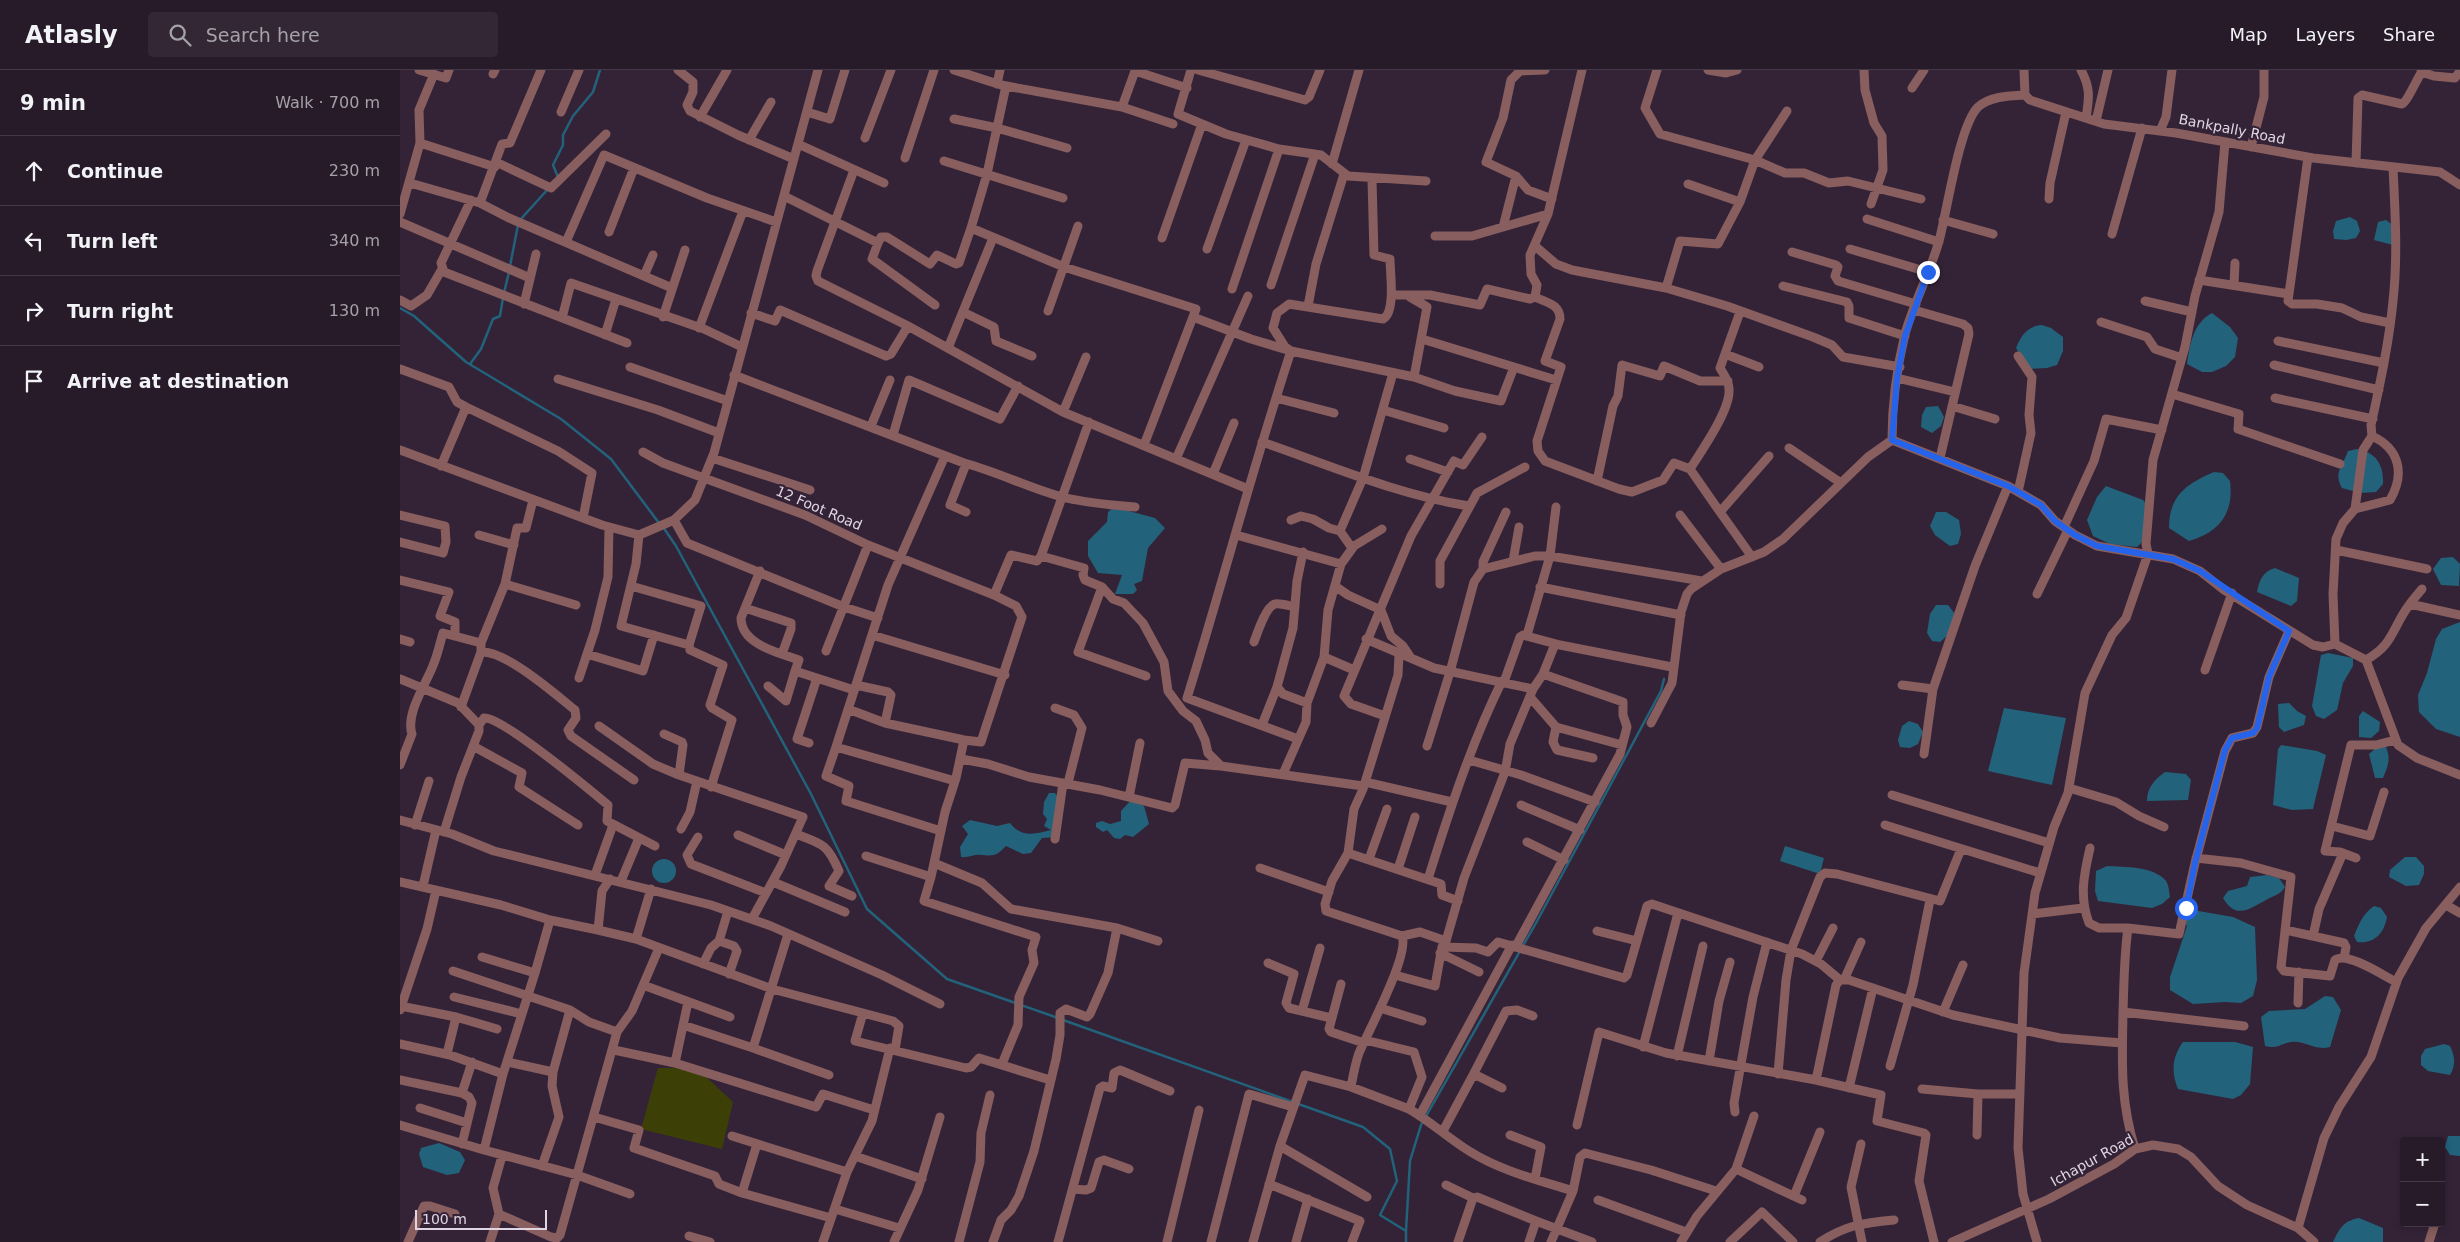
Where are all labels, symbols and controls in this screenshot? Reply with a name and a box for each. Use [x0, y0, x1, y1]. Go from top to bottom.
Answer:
search box [148, 12, 498, 57]
text: Atlasly [25, 21, 118, 49]
icon: search [166, 21, 194, 49]
text: Search here [206, 24, 320, 46]
text: Map [2229, 24, 2267, 45]
text: Layers [2295, 24, 2355, 45]
text: Share [2383, 24, 2435, 45]
text: 9 min [20, 91, 86, 115]
text: Walk · 700 m [275, 93, 380, 112]
street label: Bankpally Road [2177, 111, 2287, 147]
icon: ahead [20, 157, 48, 185]
text: Continue [67, 160, 163, 182]
text: 230 m [329, 161, 380, 180]
icon: left [20, 227, 48, 255]
text: Turn left [67, 230, 158, 252]
text: 340 m [329, 231, 380, 250]
route end [1917, 261, 1940, 284]
icon: right [20, 297, 48, 325]
text: Turn right [67, 300, 173, 322]
text: 130 m [329, 301, 380, 320]
icon: arrive [20, 367, 48, 395]
text: Arrive at destination [67, 370, 289, 392]
street label: 12 Foot Road [774, 483, 864, 533]
route start [2175, 897, 2198, 920]
street label: Ichapur Road [2048, 1131, 2136, 1189]
map controls [2400, 1137, 2445, 1227]
button: + [2400, 1137, 2445, 1182]
button: − [2400, 1182, 2445, 1227]
scale bar [415, 1207, 548, 1230]
text: 100 m [422, 1211, 467, 1227]

